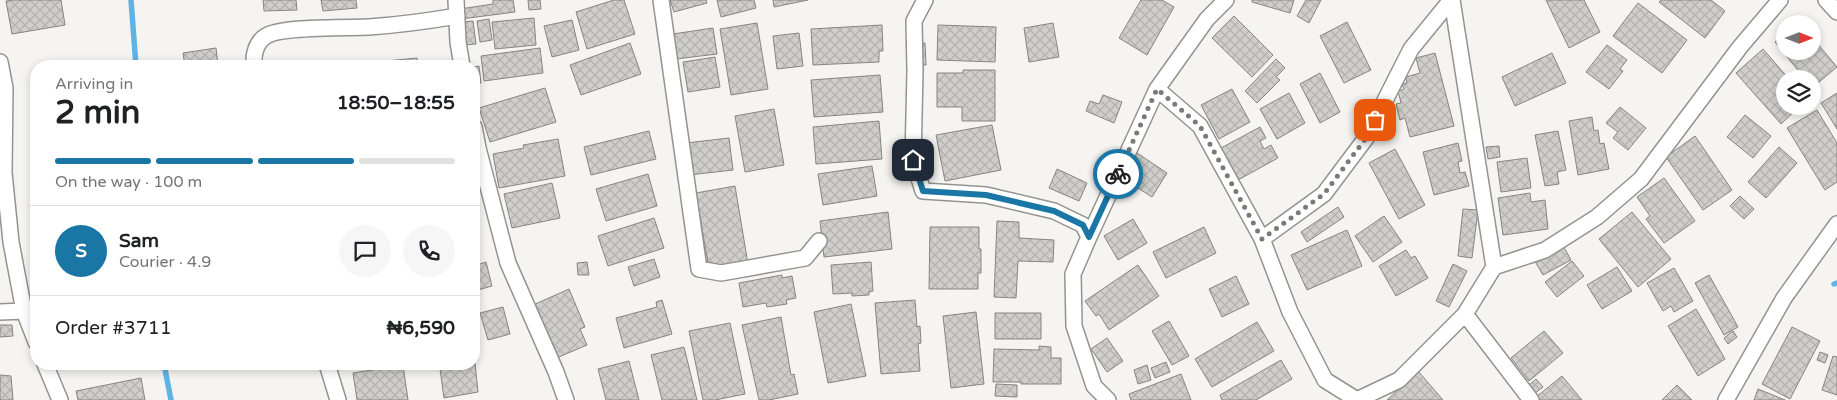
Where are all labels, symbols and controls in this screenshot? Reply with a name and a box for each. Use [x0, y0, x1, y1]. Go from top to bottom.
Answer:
north arrow [1776, 15, 1821, 60]
map controls [1776, 15, 1821, 115]
button: layers [1776, 70, 1821, 115]
text: Arriving in [55, 74, 133, 94]
text: 18:50–18:55 [337, 92, 455, 114]
text: 2 min [55, 94, 140, 132]
pin [1354, 99, 1396, 141]
icon: bag [1361, 106, 1389, 134]
pin [892, 139, 934, 181]
icon: home [899, 146, 927, 174]
courier [1093, 149, 1143, 199]
icon: bike [1104, 160, 1132, 188]
text: On the way · 100 m [55, 172, 202, 192]
button: chat [339, 225, 391, 277]
button: phone [403, 225, 455, 277]
text: Sam [119, 230, 159, 252]
text: S [75, 240, 87, 262]
text: Courier · 4.9 [119, 252, 211, 272]
text: Order #3711 [55, 317, 172, 339]
text: ₦6,590 [386, 317, 455, 339]

